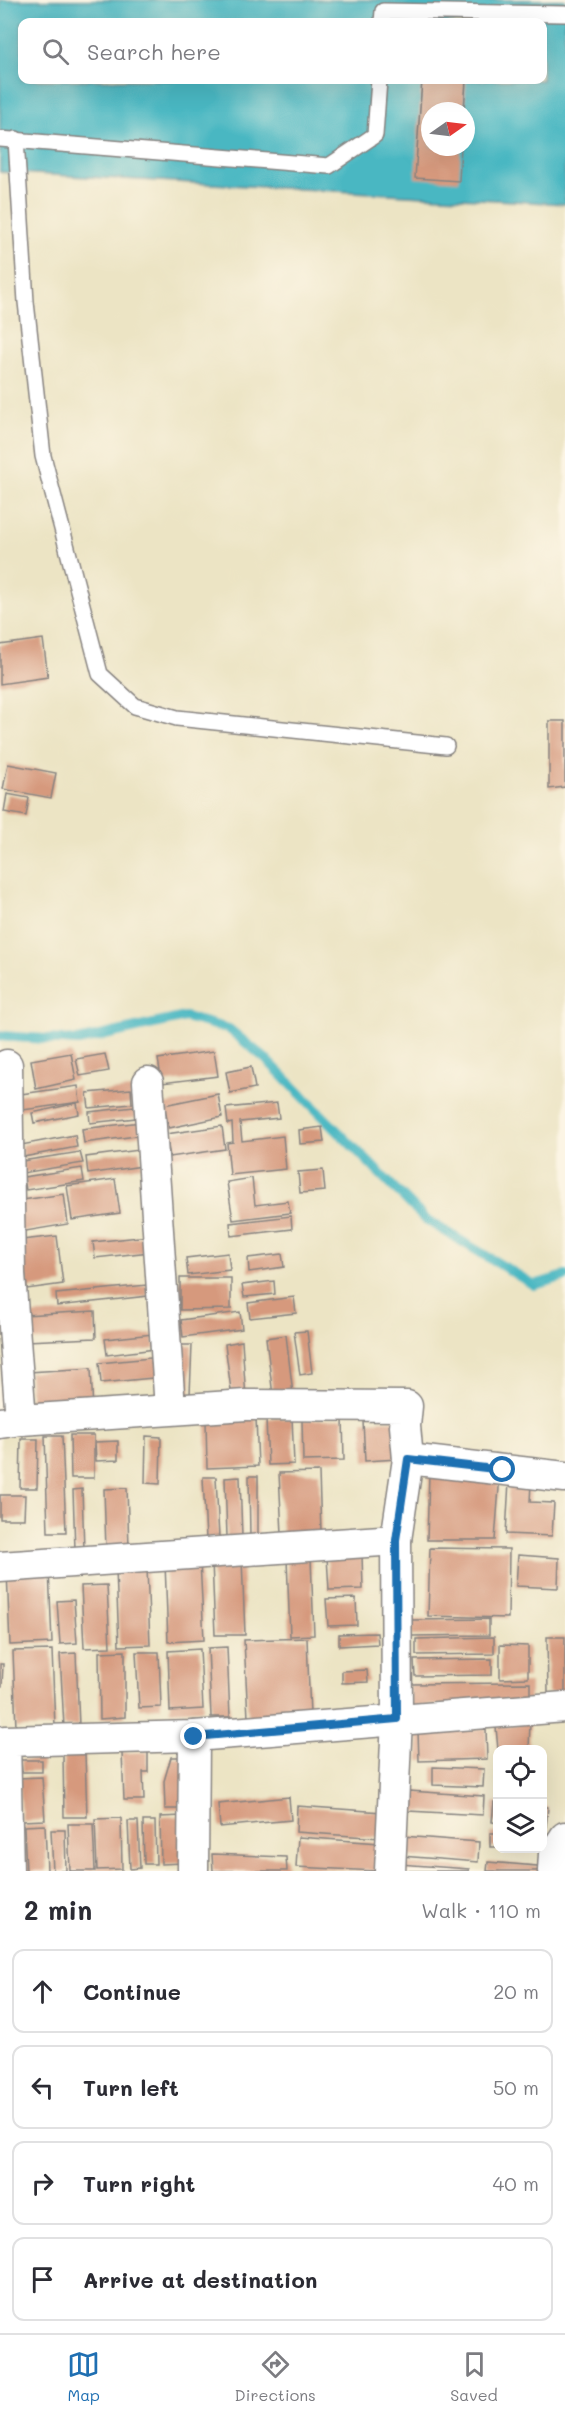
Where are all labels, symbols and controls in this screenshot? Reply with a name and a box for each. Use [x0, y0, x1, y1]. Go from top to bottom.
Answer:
search box [18, 18, 547, 84]
icon: search [39, 35, 72, 68]
text: Search here [87, 37, 221, 66]
north arrow [421, 102, 475, 156]
route start [489, 1456, 515, 1482]
route end [180, 1723, 206, 1749]
map controls [493, 1745, 547, 1853]
button: locate [493, 1745, 547, 1799]
button: layers [493, 1799, 547, 1853]
text: 2 min [24, 1893, 92, 1927]
text: Walk · 110 m [421, 1897, 541, 1923]
icon: ahead [26, 1975, 59, 2008]
text: Continue [83, 1977, 181, 2006]
text: 20 m [493, 1978, 539, 2004]
icon: left [26, 2071, 59, 2104]
text: Turn left [83, 2073, 179, 2102]
text: 50 m [493, 2074, 539, 2100]
icon: right [26, 2167, 59, 2200]
text: Turn right [83, 2169, 195, 2198]
text: 40 m [493, 2170, 539, 2196]
icon: arrive [26, 2263, 59, 2296]
text: Arrive at destination [83, 2265, 318, 2294]
tab: Map [67, 2348, 100, 2405]
tab: Directions [235, 2348, 316, 2405]
tab: Saved [450, 2348, 498, 2405]

